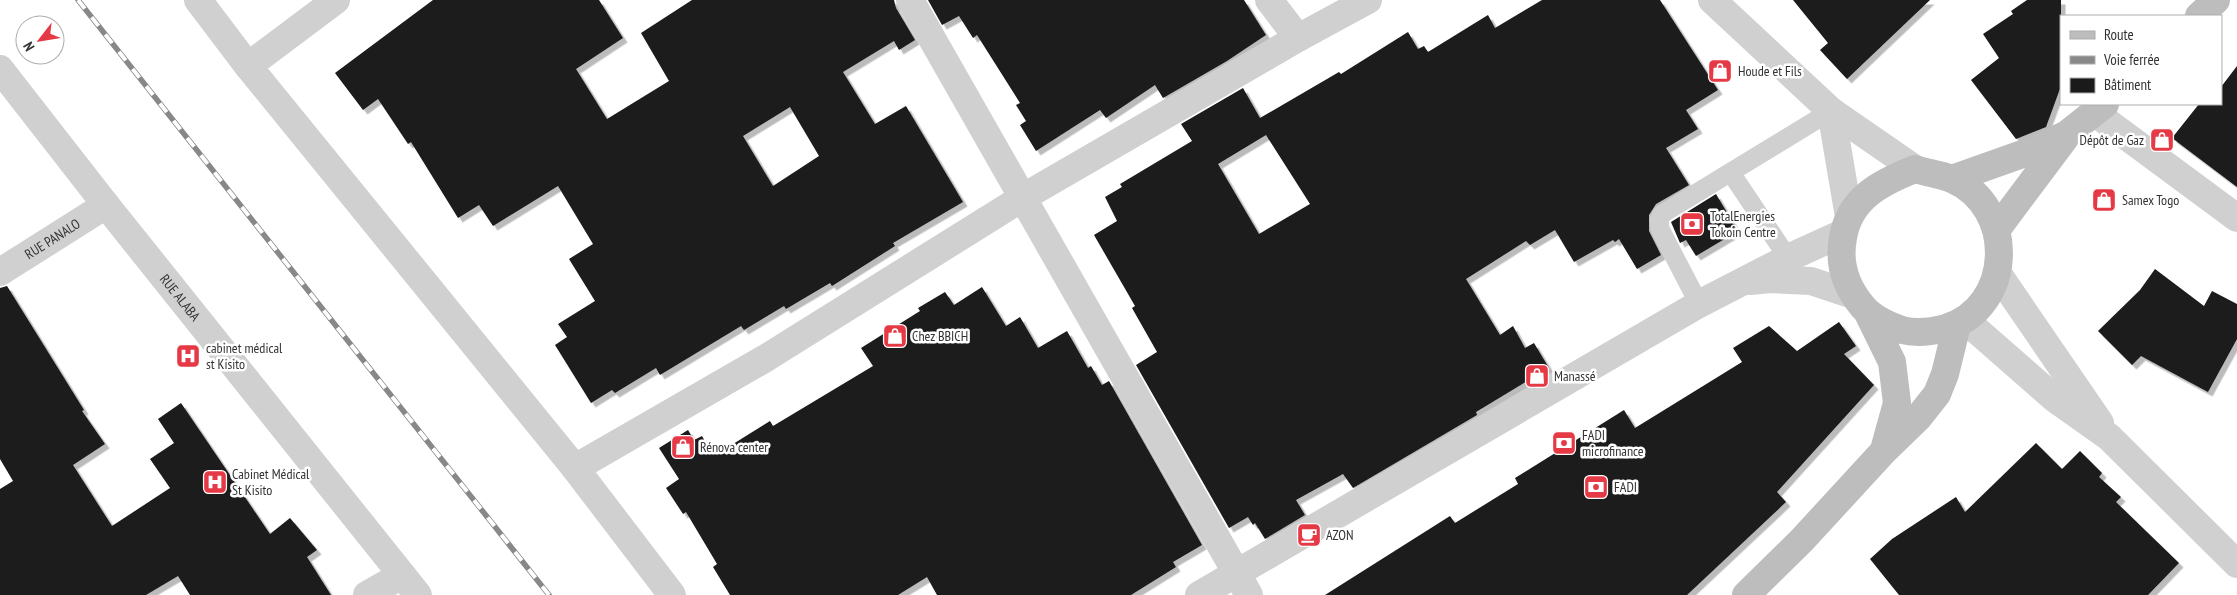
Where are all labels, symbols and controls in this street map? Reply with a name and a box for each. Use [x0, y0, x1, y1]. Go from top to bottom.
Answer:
north arrow [15, 15, 65, 65]
legend [2060, 15, 2222, 105]
text: Route [2104, 25, 2134, 44]
text: N [19, 39, 39, 55]
text: Voie ferrée [2103, 50, 2160, 69]
shop icon: Houde et Fils [1707, 58, 1733, 84]
place label: Houde et Fils [1738, 62, 1802, 80]
text: Bâtiment [2104, 75, 2151, 94]
shop icon: Dépôt de Gaz [2149, 127, 2175, 153]
place label: Dépôt de Gaz [2080, 131, 2144, 149]
shop icon: Samex Togo [2091, 187, 2117, 213]
place label: Samex Togo [2122, 191, 2179, 209]
place label: TotalEnergies Tokoin Centre [1710, 207, 1776, 241]
bank icon: TotalEnergies Tokoin Centre [1679, 211, 1705, 237]
street label: RUE PANALO [21, 215, 84, 263]
street label: RUE ALABA [156, 270, 205, 325]
shop icon: Chez BBICH [882, 323, 908, 349]
place label: Chez BBICH [912, 327, 968, 345]
place label: cabinet médical st Kisito [206, 339, 283, 373]
hospital icon: cabinet médical st Kisito [175, 343, 201, 369]
shop icon: Manassé [1524, 363, 1550, 389]
place label: Manassé [1554, 367, 1596, 385]
place label: FADI microfinance [1582, 426, 1644, 460]
bank icon: FADI microfinance [1551, 430, 1577, 456]
shop icon: Rénova center [670, 434, 696, 460]
place label: Rénova center [700, 438, 768, 456]
place label: Cabinet Médical St Kisito [232, 465, 310, 499]
hospital icon: Cabinet Médical St Kisito [202, 469, 228, 495]
bank icon: FADI [1583, 474, 1609, 500]
place label: FADI [1614, 478, 1637, 496]
cafe icon: AZON [1296, 522, 1322, 548]
place label: AZON [1326, 526, 1354, 544]

